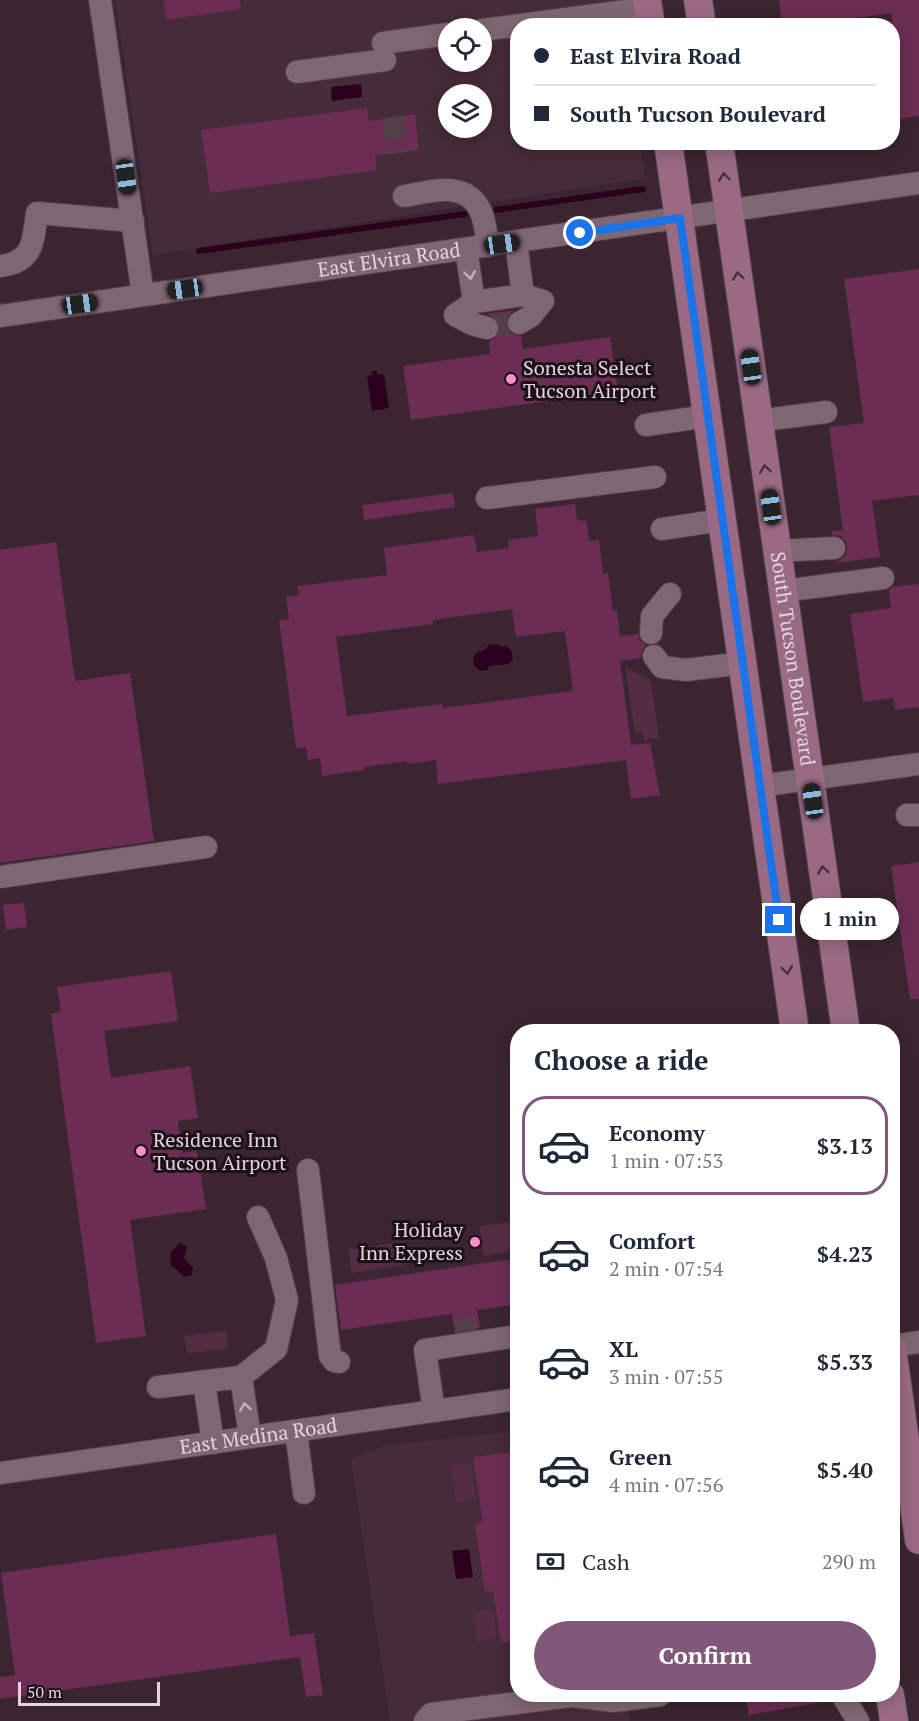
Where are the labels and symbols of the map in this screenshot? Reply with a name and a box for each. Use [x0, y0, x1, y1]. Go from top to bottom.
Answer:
car [115, 158, 137, 196]
one-way arrow [718, 172, 730, 181]
route start [566, 219, 593, 246]
car [483, 233, 521, 255]
street label: East Elvira Road [316, 236, 462, 283]
one-way arrow [463, 271, 475, 280]
one-way arrow [732, 272, 744, 281]
car [166, 278, 204, 300]
car [61, 293, 99, 315]
car [740, 348, 762, 386]
place label: Sonesta Select Tucson Airport [523, 354, 657, 404]
marker: Sonesta Select Tucson Airport [504, 372, 518, 386]
one-way arrow [760, 465, 772, 474]
car [760, 488, 782, 526]
street label: South Tucson Boulevard [765, 550, 822, 768]
car [802, 782, 824, 820]
one-way arrow [817, 866, 829, 875]
callout: 1 min [800, 899, 899, 941]
route end [765, 906, 792, 933]
one-way arrow [780, 965, 792, 974]
place label: Residence Inn Tucson Airport [153, 1126, 287, 1176]
marker: Residence Inn Tucson Airport [134, 1144, 148, 1158]
place label: Holiday Inn Express [359, 1216, 464, 1266]
marker: Holiday Inn Express [468, 1235, 482, 1249]
one-way arrow [240, 1403, 252, 1412]
street label: East Medina Road [178, 1411, 339, 1460]
scale bar [18, 1679, 160, 1706]

